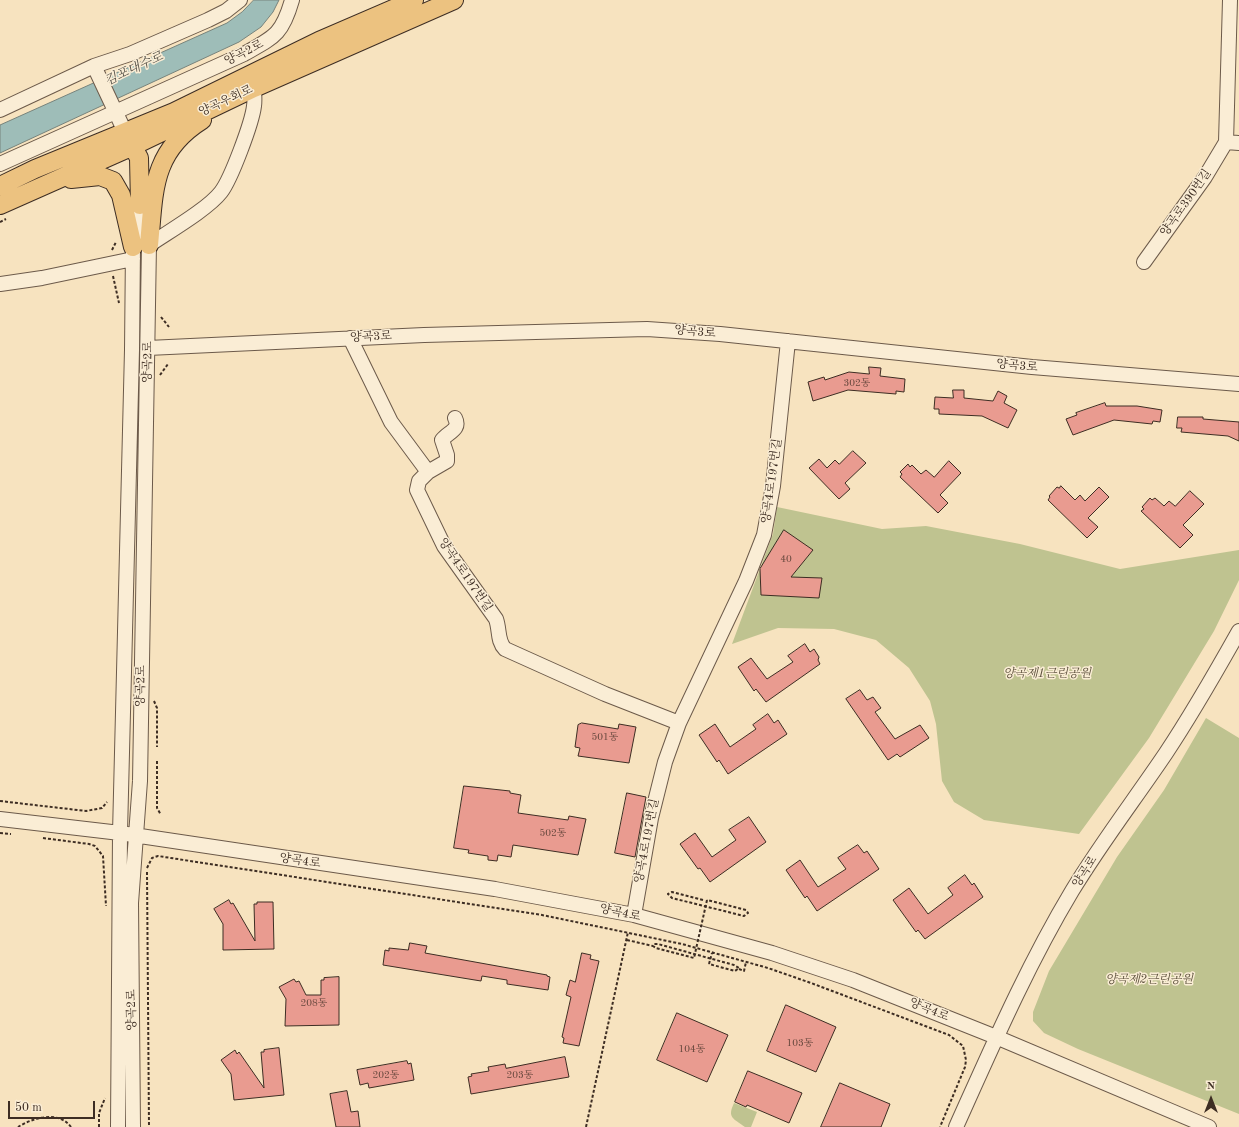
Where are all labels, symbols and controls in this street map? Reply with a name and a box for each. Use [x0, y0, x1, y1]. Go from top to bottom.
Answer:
street label: 양곡2로 [222, 37, 266, 69]
water label: 김포대수로 [102, 49, 166, 89]
street label: 양곡우회로 [197, 82, 255, 120]
street label: 양곡로390번길 [1157, 167, 1215, 239]
street label: 양곡3로 [674, 323, 716, 341]
street label: 양곡3로 [350, 329, 392, 345]
street label: 양곡2로 [140, 341, 156, 383]
street label: 양곡3로 [996, 357, 1038, 375]
house number: 302동 [843, 377, 871, 389]
street label: 양곡4로197번길 [759, 438, 785, 524]
street label: 양곡4로197번길 [435, 535, 495, 615]
house number: 40 [780, 553, 792, 565]
street label: 양곡2로 [133, 665, 149, 707]
park label: 양곡제1근린공원 [1003, 667, 1091, 681]
house number: 501동 [591, 731, 619, 743]
street label: 양곡4로197번길 [632, 798, 662, 884]
house number: 502동 [539, 827, 567, 839]
street label: 양곡4로 [278, 851, 322, 871]
street label: 양곡로 [1069, 853, 1101, 891]
street label: 양곡4로 [598, 902, 642, 924]
park label: 양곡제2근린공원 [1105, 973, 1193, 987]
street label: 양곡2로 [124, 989, 140, 1031]
street label: 양곡4로 [907, 996, 951, 1024]
house number: 208동 [300, 997, 328, 1009]
house number: 103동 [786, 1037, 814, 1049]
house number: 104동 [678, 1043, 706, 1055]
house number: 202동 [372, 1069, 400, 1081]
house number: 203동 [506, 1069, 534, 1081]
north arrow [1191, 1079, 1231, 1119]
text: N [1207, 1081, 1215, 1092]
scale bar [10, 1093, 97, 1119]
text: 50 m [15, 1102, 42, 1114]

